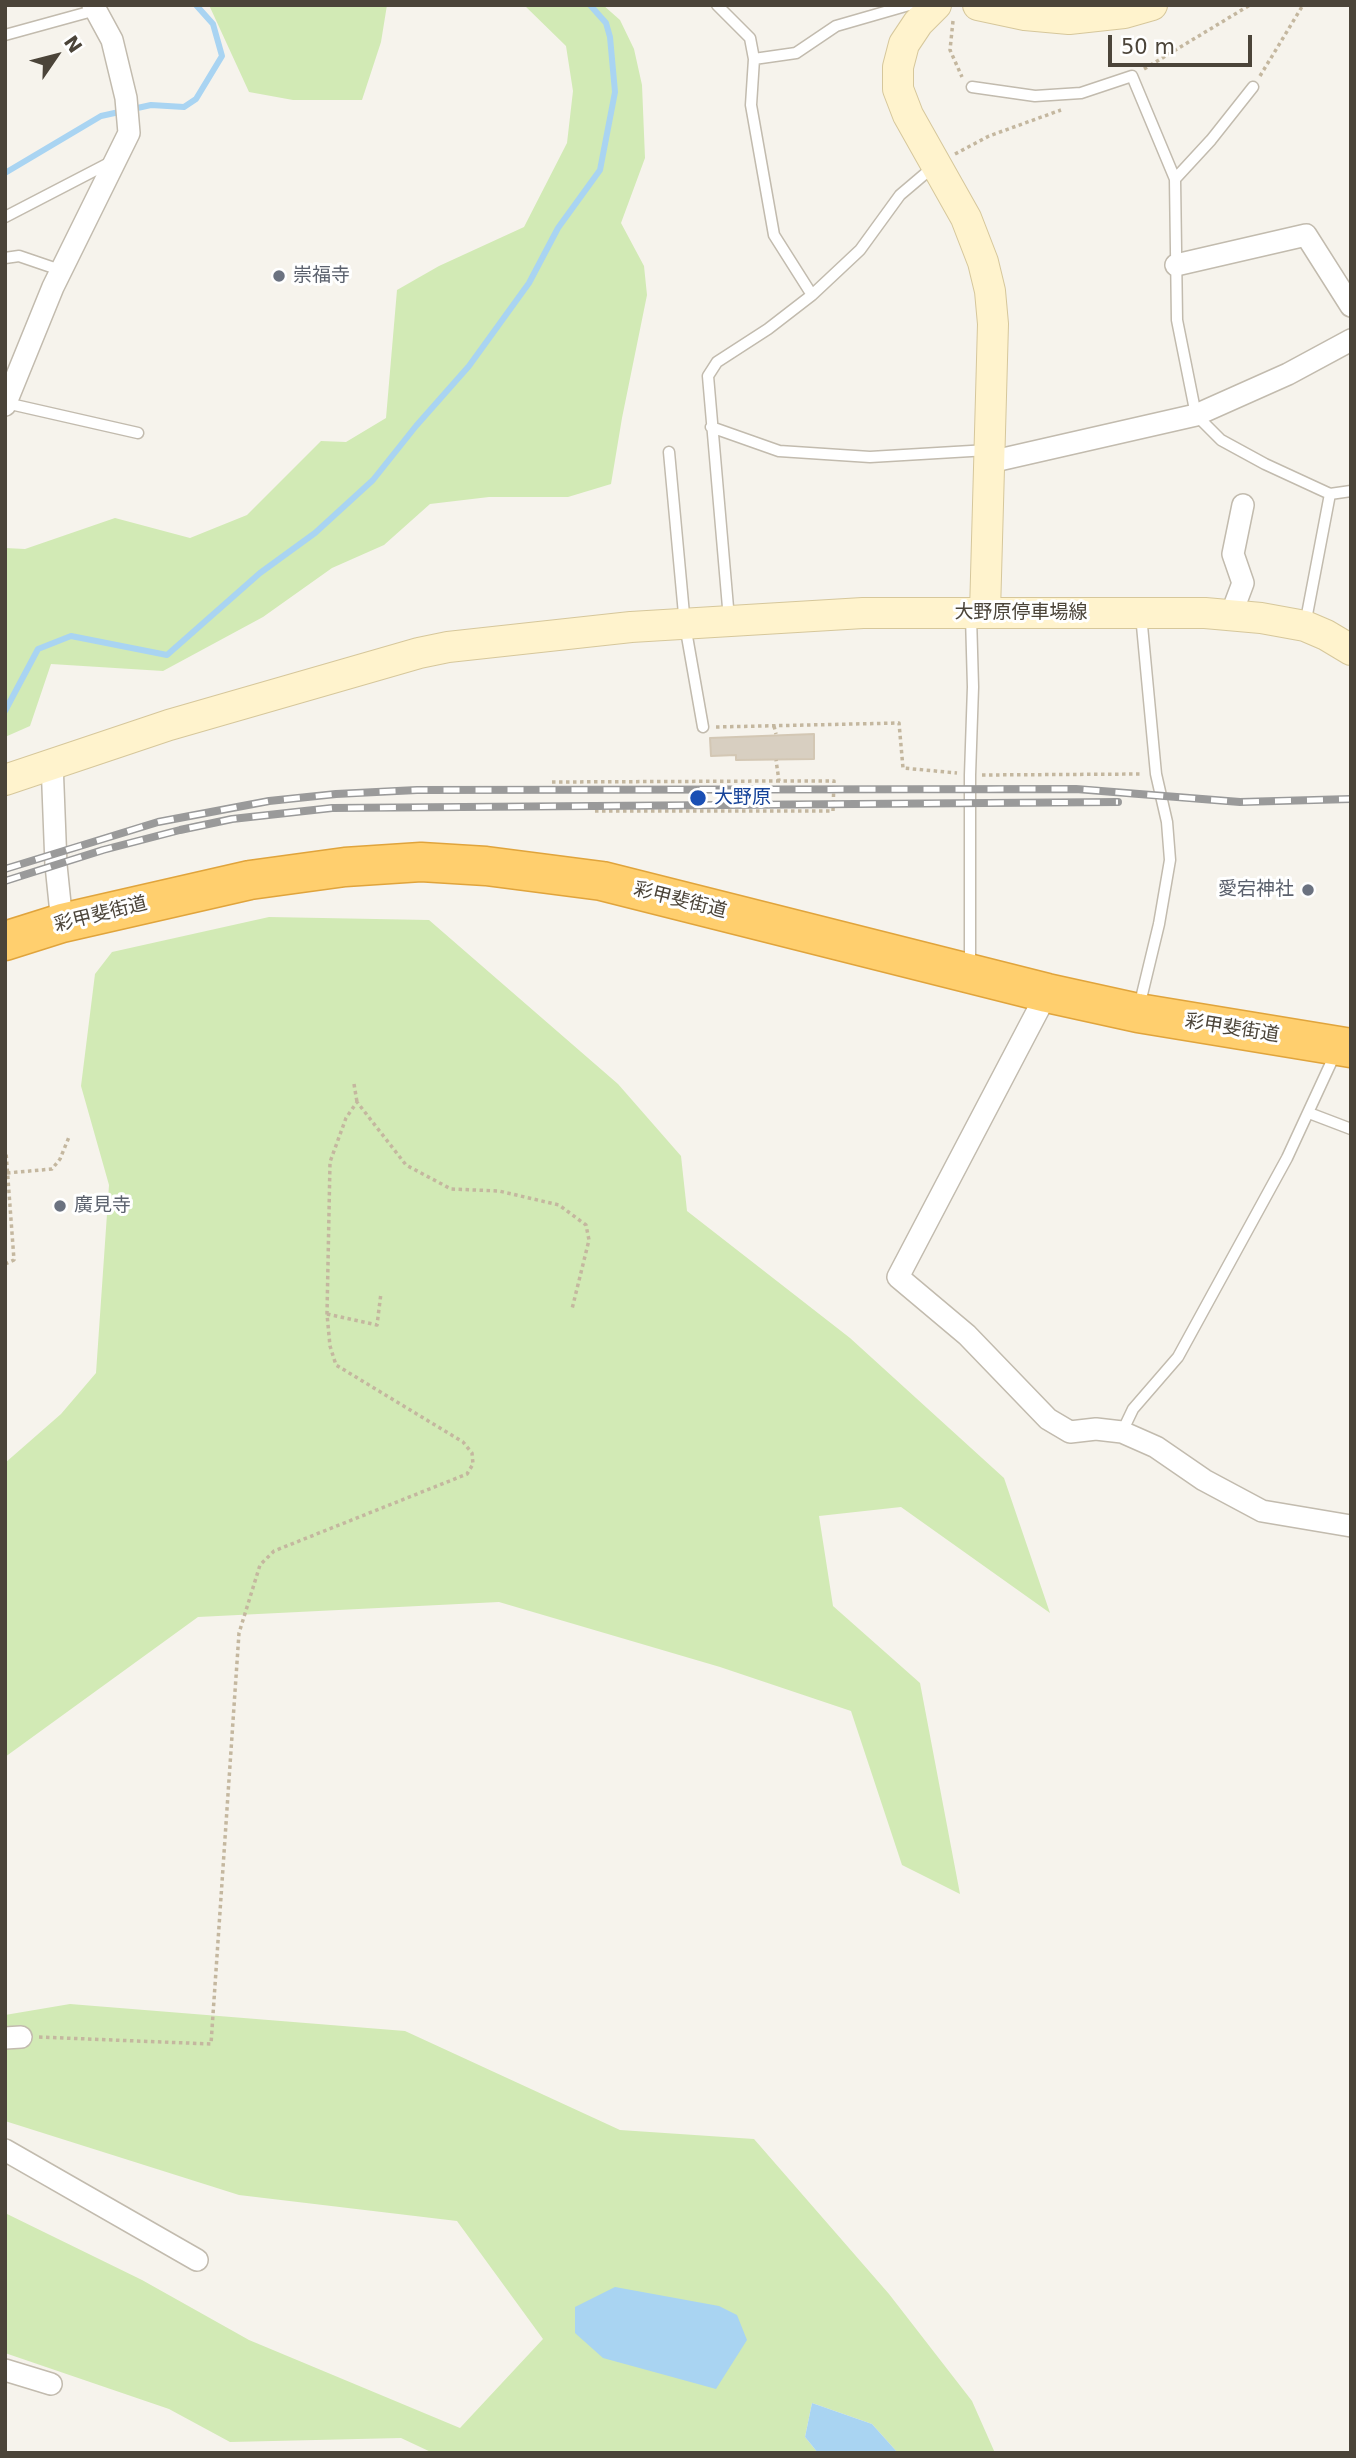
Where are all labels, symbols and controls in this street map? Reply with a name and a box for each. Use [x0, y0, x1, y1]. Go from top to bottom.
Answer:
north arrow [21, 21, 91, 91]
scale bar [1111, 21, 1254, 65]
text: N [60, 31, 87, 57]
text: 50 m [1121, 35, 1175, 59]
place label: 崇福寺 [293, 265, 350, 287]
marker: 崇福寺 [271, 268, 287, 284]
street label: 大野原停車場線 [955, 602, 1087, 624]
place label: 大野原 [714, 787, 771, 809]
marker: 大野原 [688, 788, 708, 808]
street label: 彩甲斐街道 [631, 878, 729, 924]
place label: 愛宕神社 [1218, 879, 1294, 901]
marker: 愛宕神社 [1300, 882, 1316, 898]
street label: 彩甲斐街道 [52, 892, 150, 938]
street label: 彩甲斐街道 [1183, 1010, 1281, 1048]
place label: 廣見寺 [74, 1195, 131, 1217]
marker: 廣見寺 [52, 1198, 68, 1214]

